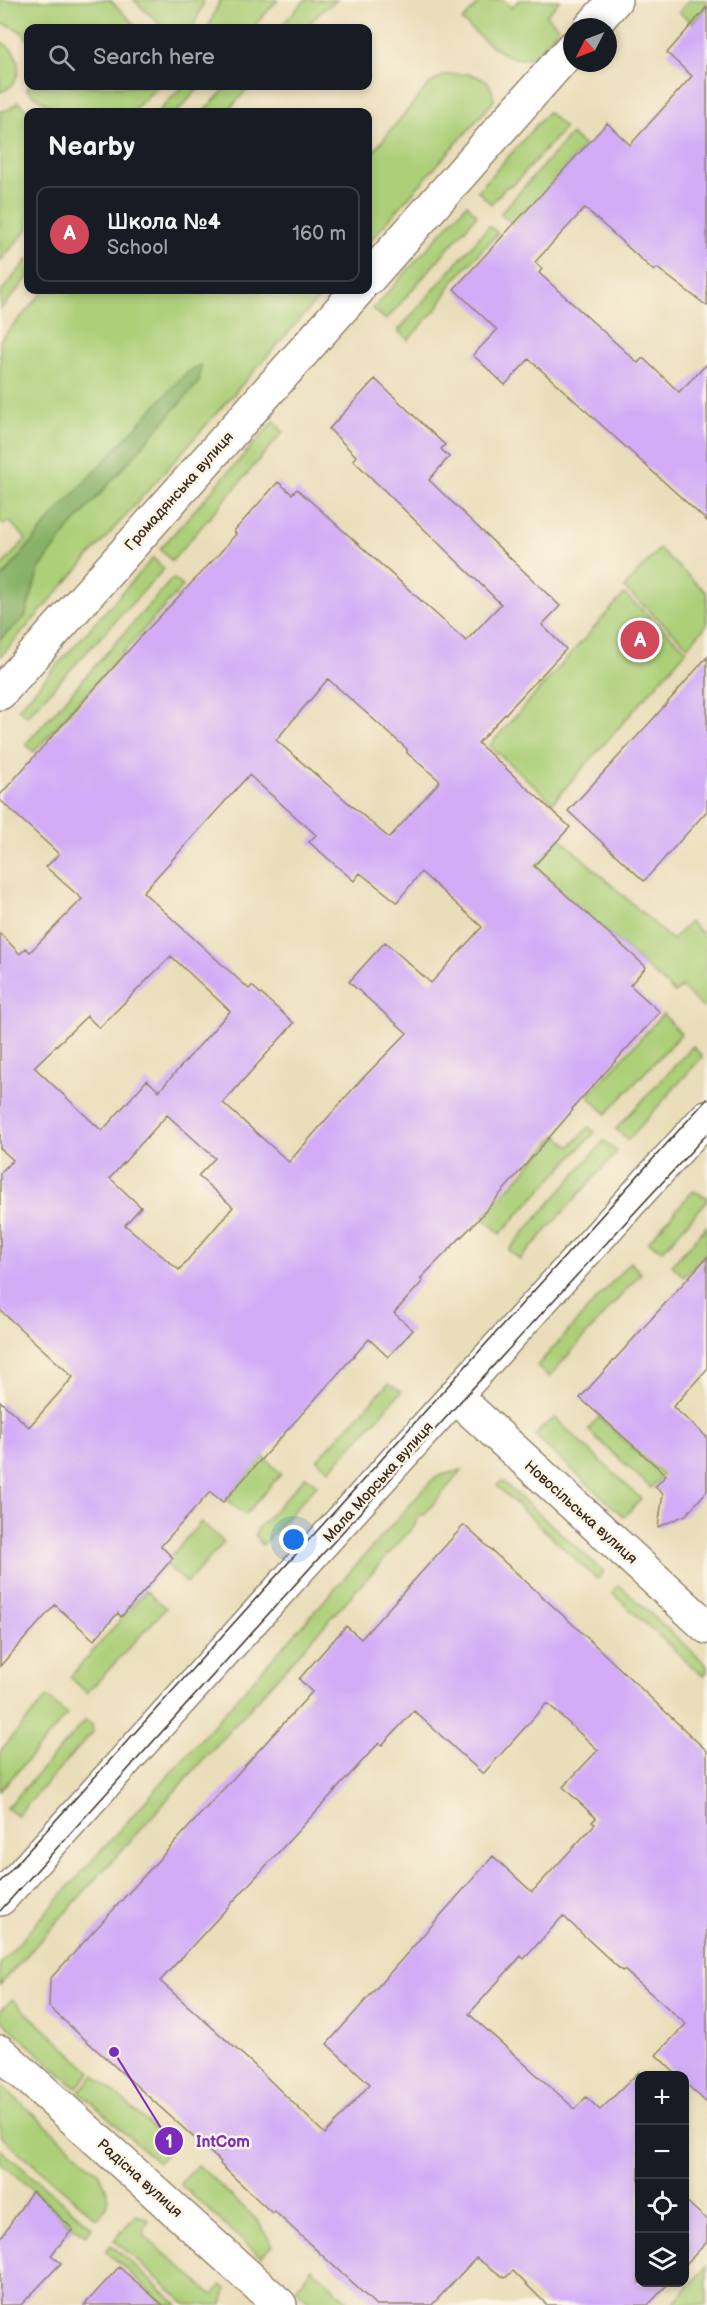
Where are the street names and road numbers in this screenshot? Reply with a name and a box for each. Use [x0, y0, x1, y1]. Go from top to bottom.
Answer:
street label: Громадянська вулиця [121, 428, 238, 555]
street label: Мала Морська вулиця [319, 1418, 438, 1547]
street label: Новосільська вулиця [520, 1457, 641, 1568]
street label: Радісна вулиця [93, 2135, 186, 2222]

